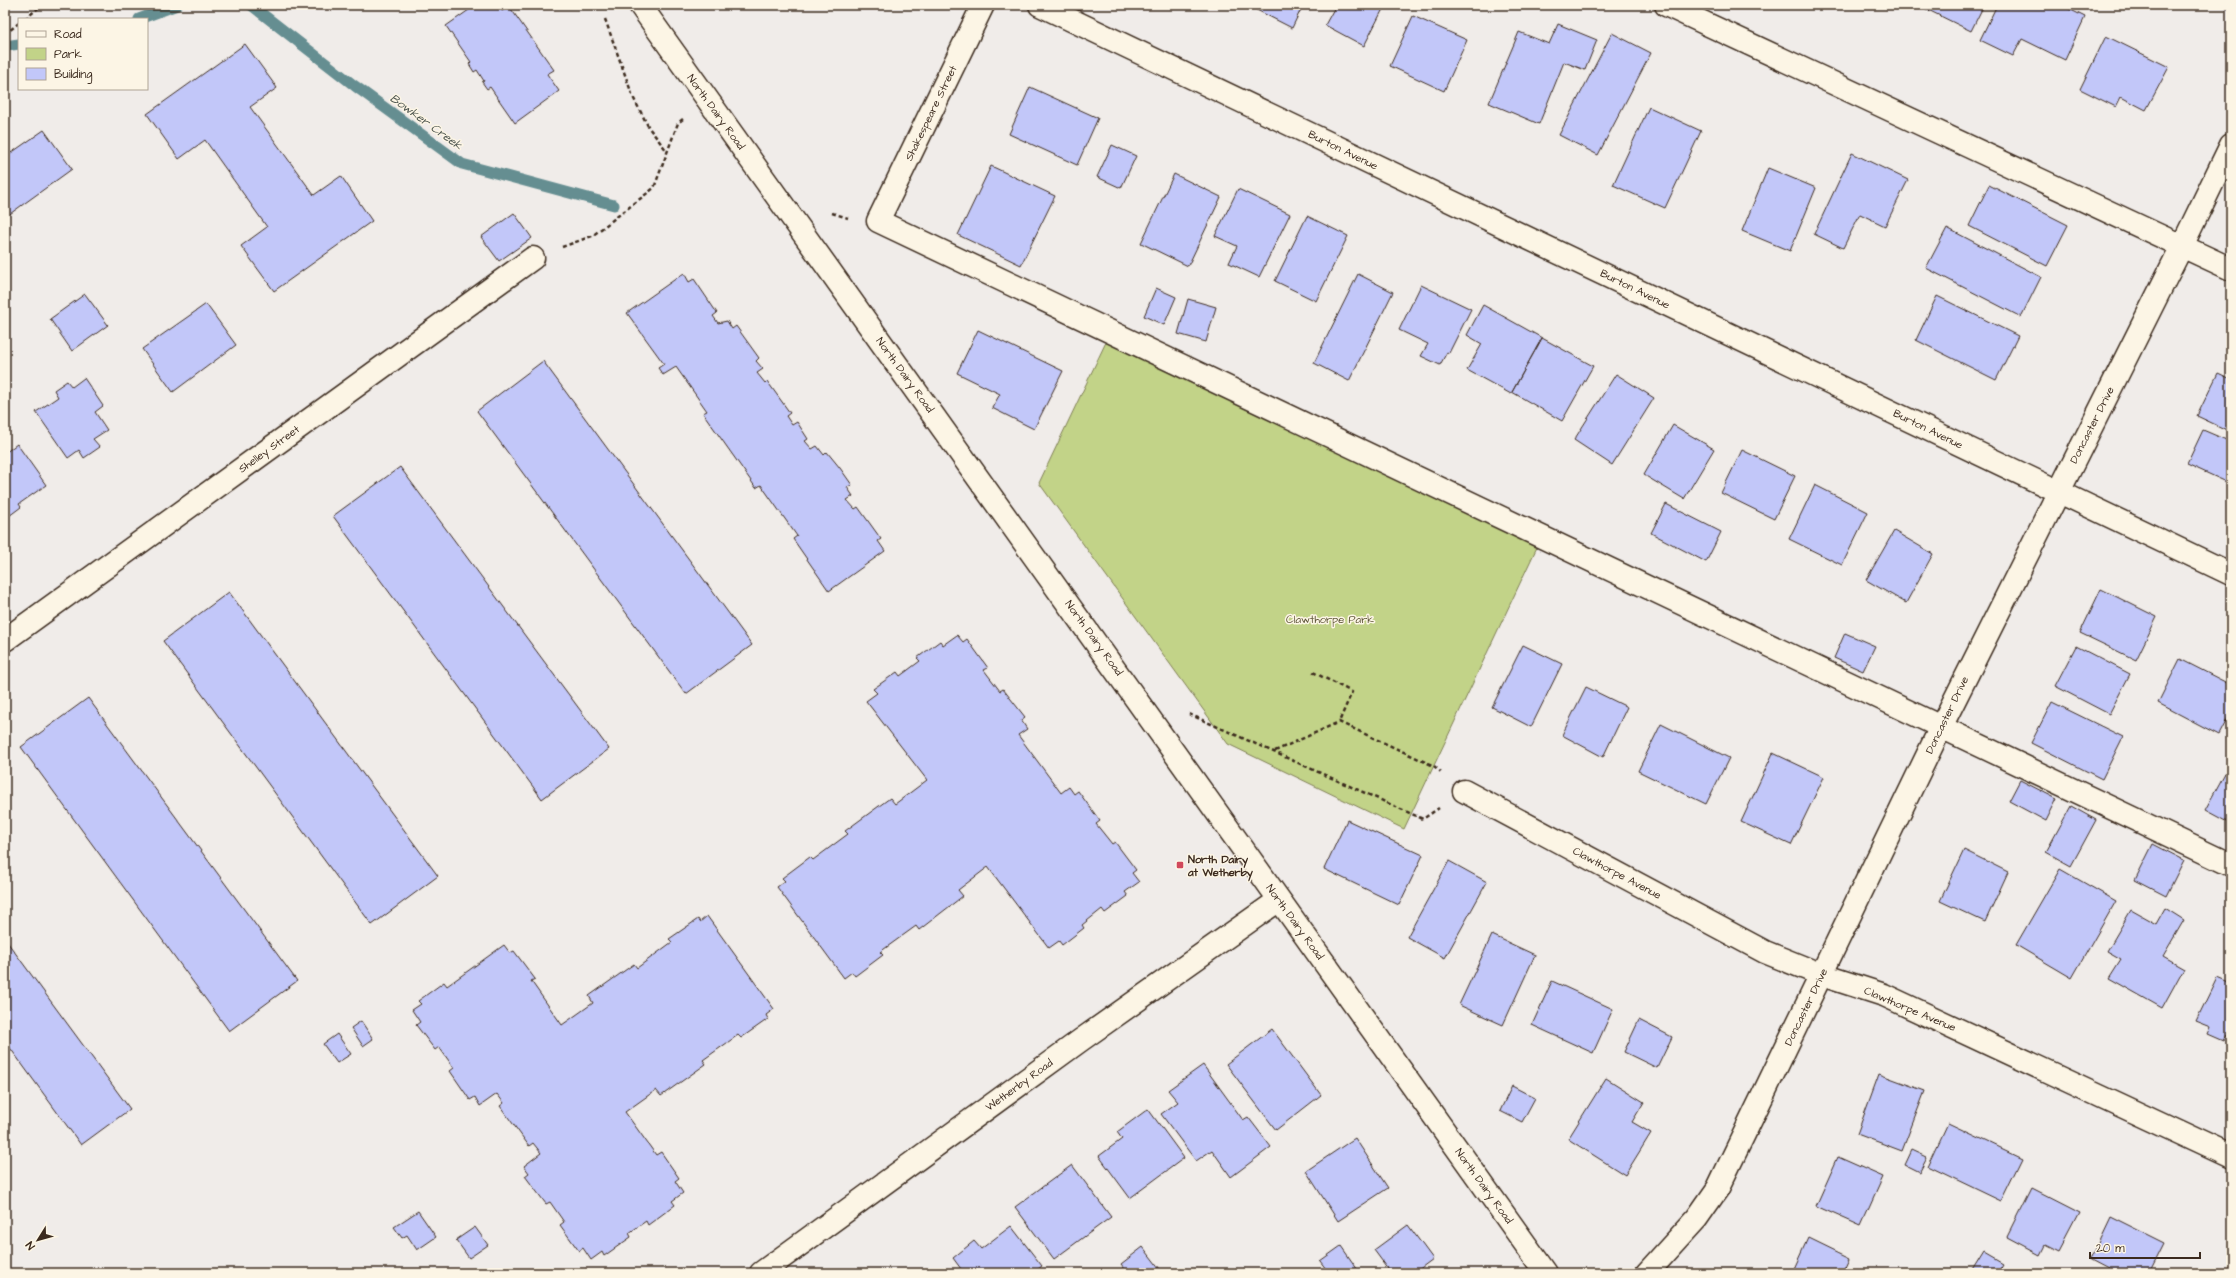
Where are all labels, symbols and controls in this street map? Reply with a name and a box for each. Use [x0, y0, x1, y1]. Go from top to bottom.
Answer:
legend [18, 18, 148, 90]
text: Road [54, 26, 82, 43]
text: Park [54, 46, 82, 63]
street label: Shakespeare Street [901, 62, 961, 163]
text: Building [54, 66, 92, 84]
street label: North Dairy Road [683, 71, 749, 154]
water label: Bowker Creek [386, 90, 466, 154]
street label: Burton Avenue [1306, 127, 1380, 173]
street label: Burton Avenue [1598, 266, 1672, 312]
street label: North Dairy Road [872, 334, 938, 417]
street label: Doncaster Drive [2066, 384, 2118, 466]
street label: Burton Avenue [1891, 406, 1965, 452]
street label: Shelley Street [235, 421, 304, 477]
street label: North Dairy Road [1061, 597, 1127, 680]
park label: Clawthorpe Park [1286, 612, 1374, 627]
street label: Doncaster Drive [1922, 674, 1972, 756]
street label: Clawthorpe Avenue [1570, 843, 1664, 903]
place label: North Dairy at Wetherby [1187, 852, 1254, 882]
marker: North Dairy at Wetherby [1175, 860, 1185, 870]
street label: North Dairy Road [1262, 881, 1328, 964]
street label: Doncaster Drive [1781, 966, 1831, 1048]
street label: Clawthorpe Avenue [1862, 983, 1958, 1035]
street label: Wetherby Road [982, 1055, 1057, 1115]
street label: North Dairy Road [1451, 1145, 1517, 1228]
north arrow [18, 1220, 58, 1260]
scale bar [2090, 1234, 2200, 1260]
text: N [22, 1238, 38, 1253]
text: 20 m [2096, 1240, 2125, 1257]

